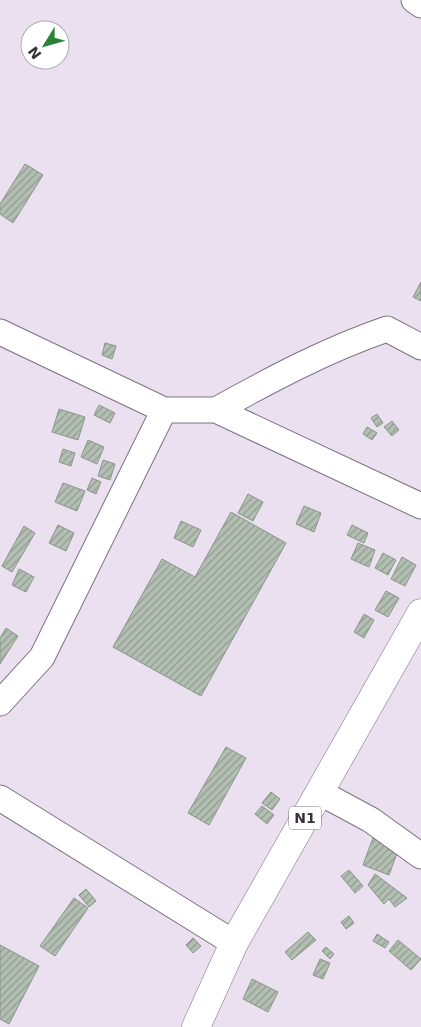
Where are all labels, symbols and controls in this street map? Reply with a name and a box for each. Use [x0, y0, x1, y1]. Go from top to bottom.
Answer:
north arrow [20, 20, 70, 70]
text: N [25, 43, 45, 62]
road number: N1 [289, 806, 321, 830]

